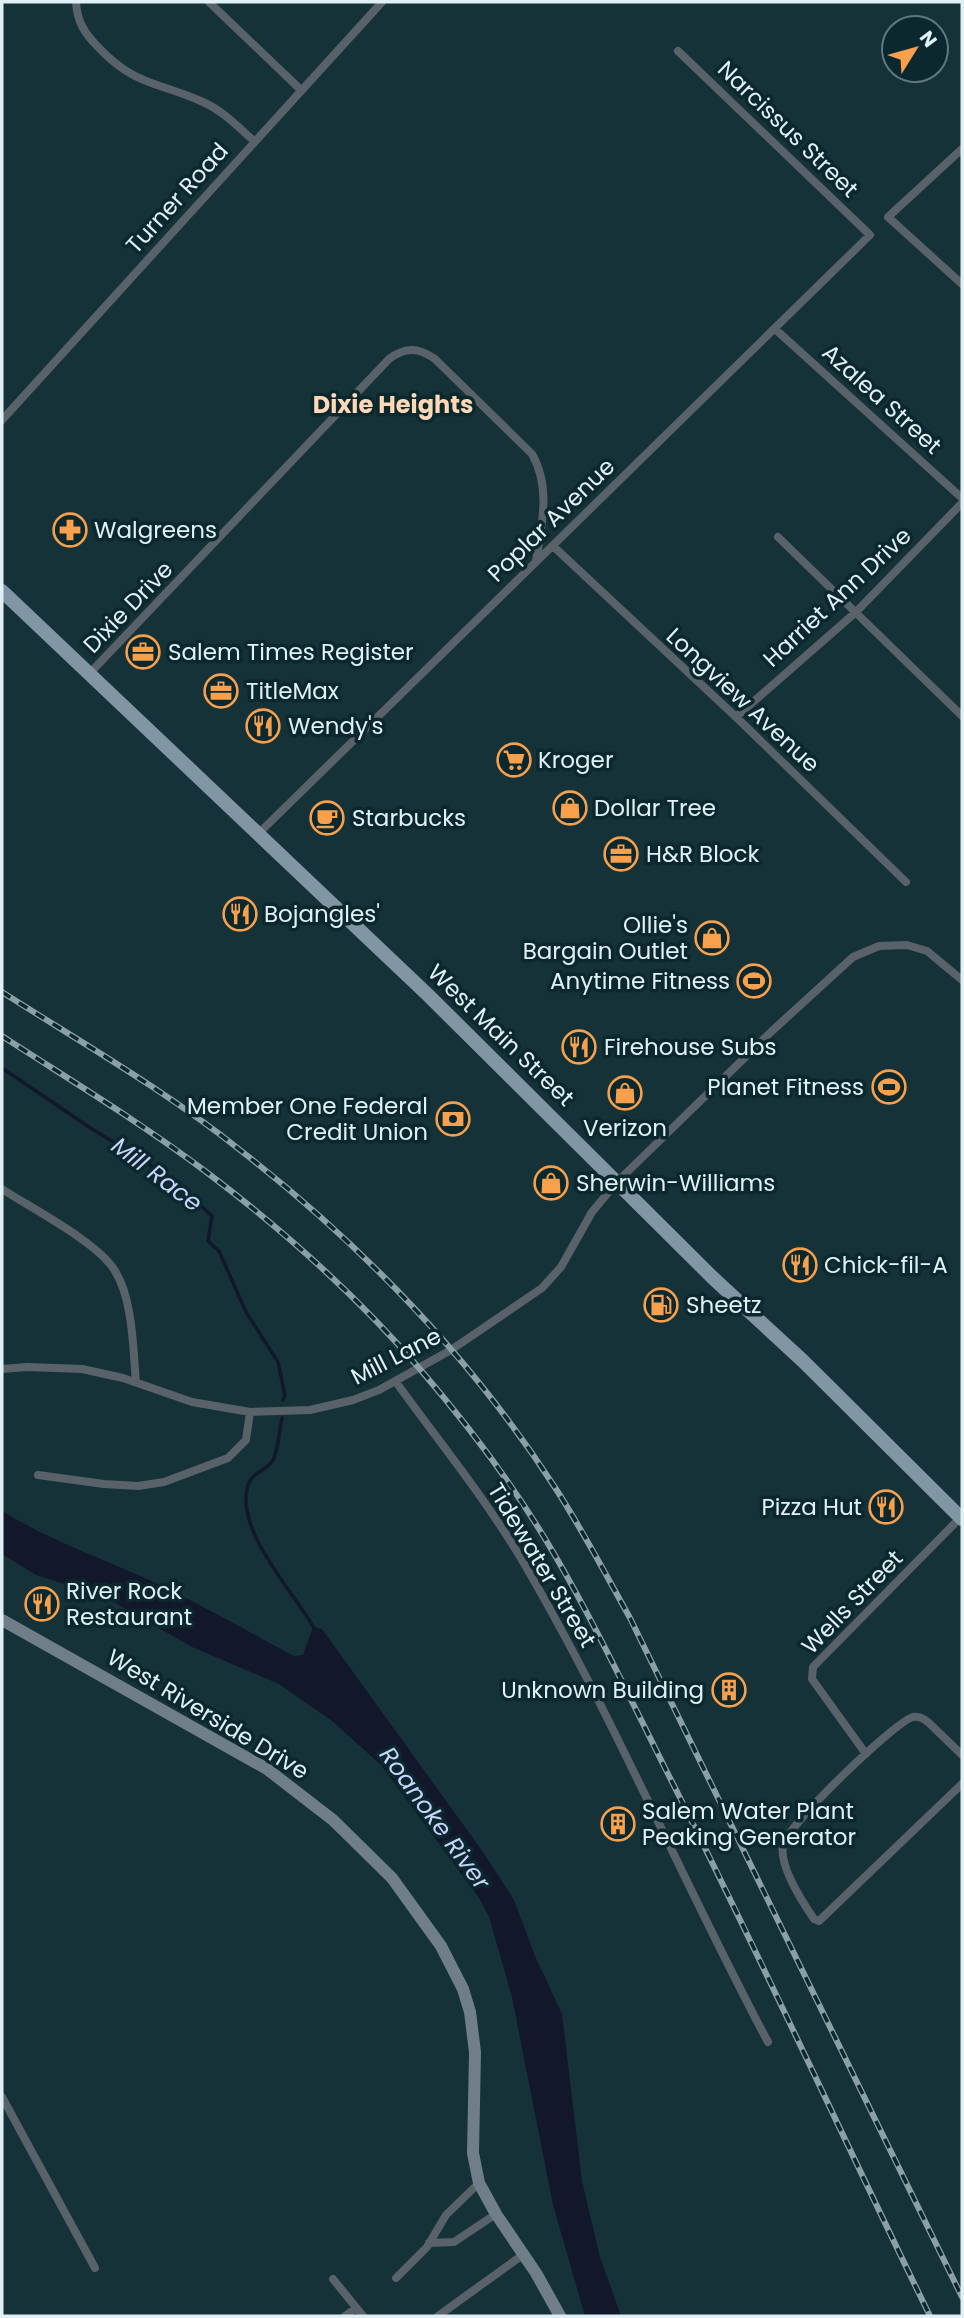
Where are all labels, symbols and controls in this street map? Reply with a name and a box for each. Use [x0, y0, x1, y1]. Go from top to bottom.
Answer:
north arrow [880, 14, 950, 84]
text: N [913, 25, 943, 53]
street label: Narcissus Street [711, 54, 865, 204]
street label: Turner Road [119, 136, 235, 260]
street label: Azalea Street [815, 337, 949, 461]
district label: Dixie Heights [313, 388, 473, 421]
street label: Poplar Avenue [480, 451, 622, 589]
pharmacy icon: Walgreens [51, 511, 89, 549]
place label: Walgreens [94, 514, 217, 546]
street label: Harriet Ann Drive [756, 520, 918, 674]
street label: Dixie Drive [76, 554, 180, 660]
street label: Longview Avenue [659, 620, 827, 780]
office icon: Salem Times Register [124, 633, 162, 671]
place label: Salem Times Register [168, 636, 414, 668]
office icon: TitleMax [202, 672, 240, 710]
place label: TitleMax [246, 675, 339, 707]
restaurant icon: Wendy's [244, 707, 282, 745]
place label: Wendy's [288, 710, 384, 742]
supermarket icon: Kroger [495, 741, 533, 779]
place label: Kroger [538, 744, 613, 776]
shop icon: Dollar Tree [551, 789, 589, 827]
place label: Dollar Tree [594, 792, 716, 824]
cafe icon: Starbucks [308, 799, 346, 837]
place label: Starbucks [352, 802, 466, 834]
office icon: H&R Block [602, 835, 640, 873]
place label: H&R Block [646, 838, 759, 870]
restaurant icon: Bojangles' [221, 895, 259, 933]
place label: Bojangles' [264, 898, 380, 930]
place label: Ollie's Bargain Outlet [523, 909, 688, 967]
shop icon: Ollie's Bargain Outlet [693, 919, 731, 957]
street label: West Main Street [421, 957, 581, 1113]
sports icon: Anytime Fitness [735, 962, 773, 1000]
place label: Anytime Fitness [550, 965, 730, 997]
restaurant icon: Firehouse Subs [560, 1028, 598, 1066]
place label: Firehouse Subs [604, 1031, 776, 1063]
sports icon: Planet Fitness [870, 1068, 908, 1106]
place label: Planet Fitness [707, 1071, 864, 1103]
shop icon: Verizon [606, 1074, 644, 1112]
place label: Member One Federal Credit Union [187, 1090, 428, 1148]
bank icon: Member One Federal Credit Union [434, 1100, 472, 1138]
place label: Verizon [583, 1112, 667, 1144]
water label: Mill Race [105, 1129, 209, 1219]
shop icon: Sherwin-Williams [532, 1164, 570, 1202]
place label: Sherwin-Williams [576, 1167, 775, 1199]
restaurant icon: Chick-fil-A [781, 1246, 819, 1284]
place label: Chick-fil-A [824, 1249, 948, 1281]
fuel station icon: Sheetz [642, 1286, 680, 1324]
place label: Sheetz [686, 1289, 762, 1321]
street label: Mill Lane [345, 1320, 447, 1392]
street label: Tidewater Street [480, 1477, 604, 1653]
restaurant icon: Pizza Hut [867, 1488, 905, 1526]
place label: Pizza Hut [761, 1491, 862, 1523]
street label: Wells Street [794, 1543, 910, 1661]
place label: River Rock Restaurant [66, 1575, 192, 1633]
restaurant icon: River Rock Restaurant [23, 1585, 61, 1623]
street label: West Riverside Drive [101, 1641, 315, 1787]
building icon: Unknown Building [710, 1671, 748, 1709]
place label: Unknown Building [501, 1674, 704, 1706]
water label: Roanoke River [372, 1740, 499, 1897]
place label: Salem Water Plant Peaking Generator [642, 1795, 856, 1853]
building icon: Salem Water Plant Peaking Generator [599, 1805, 637, 1843]

